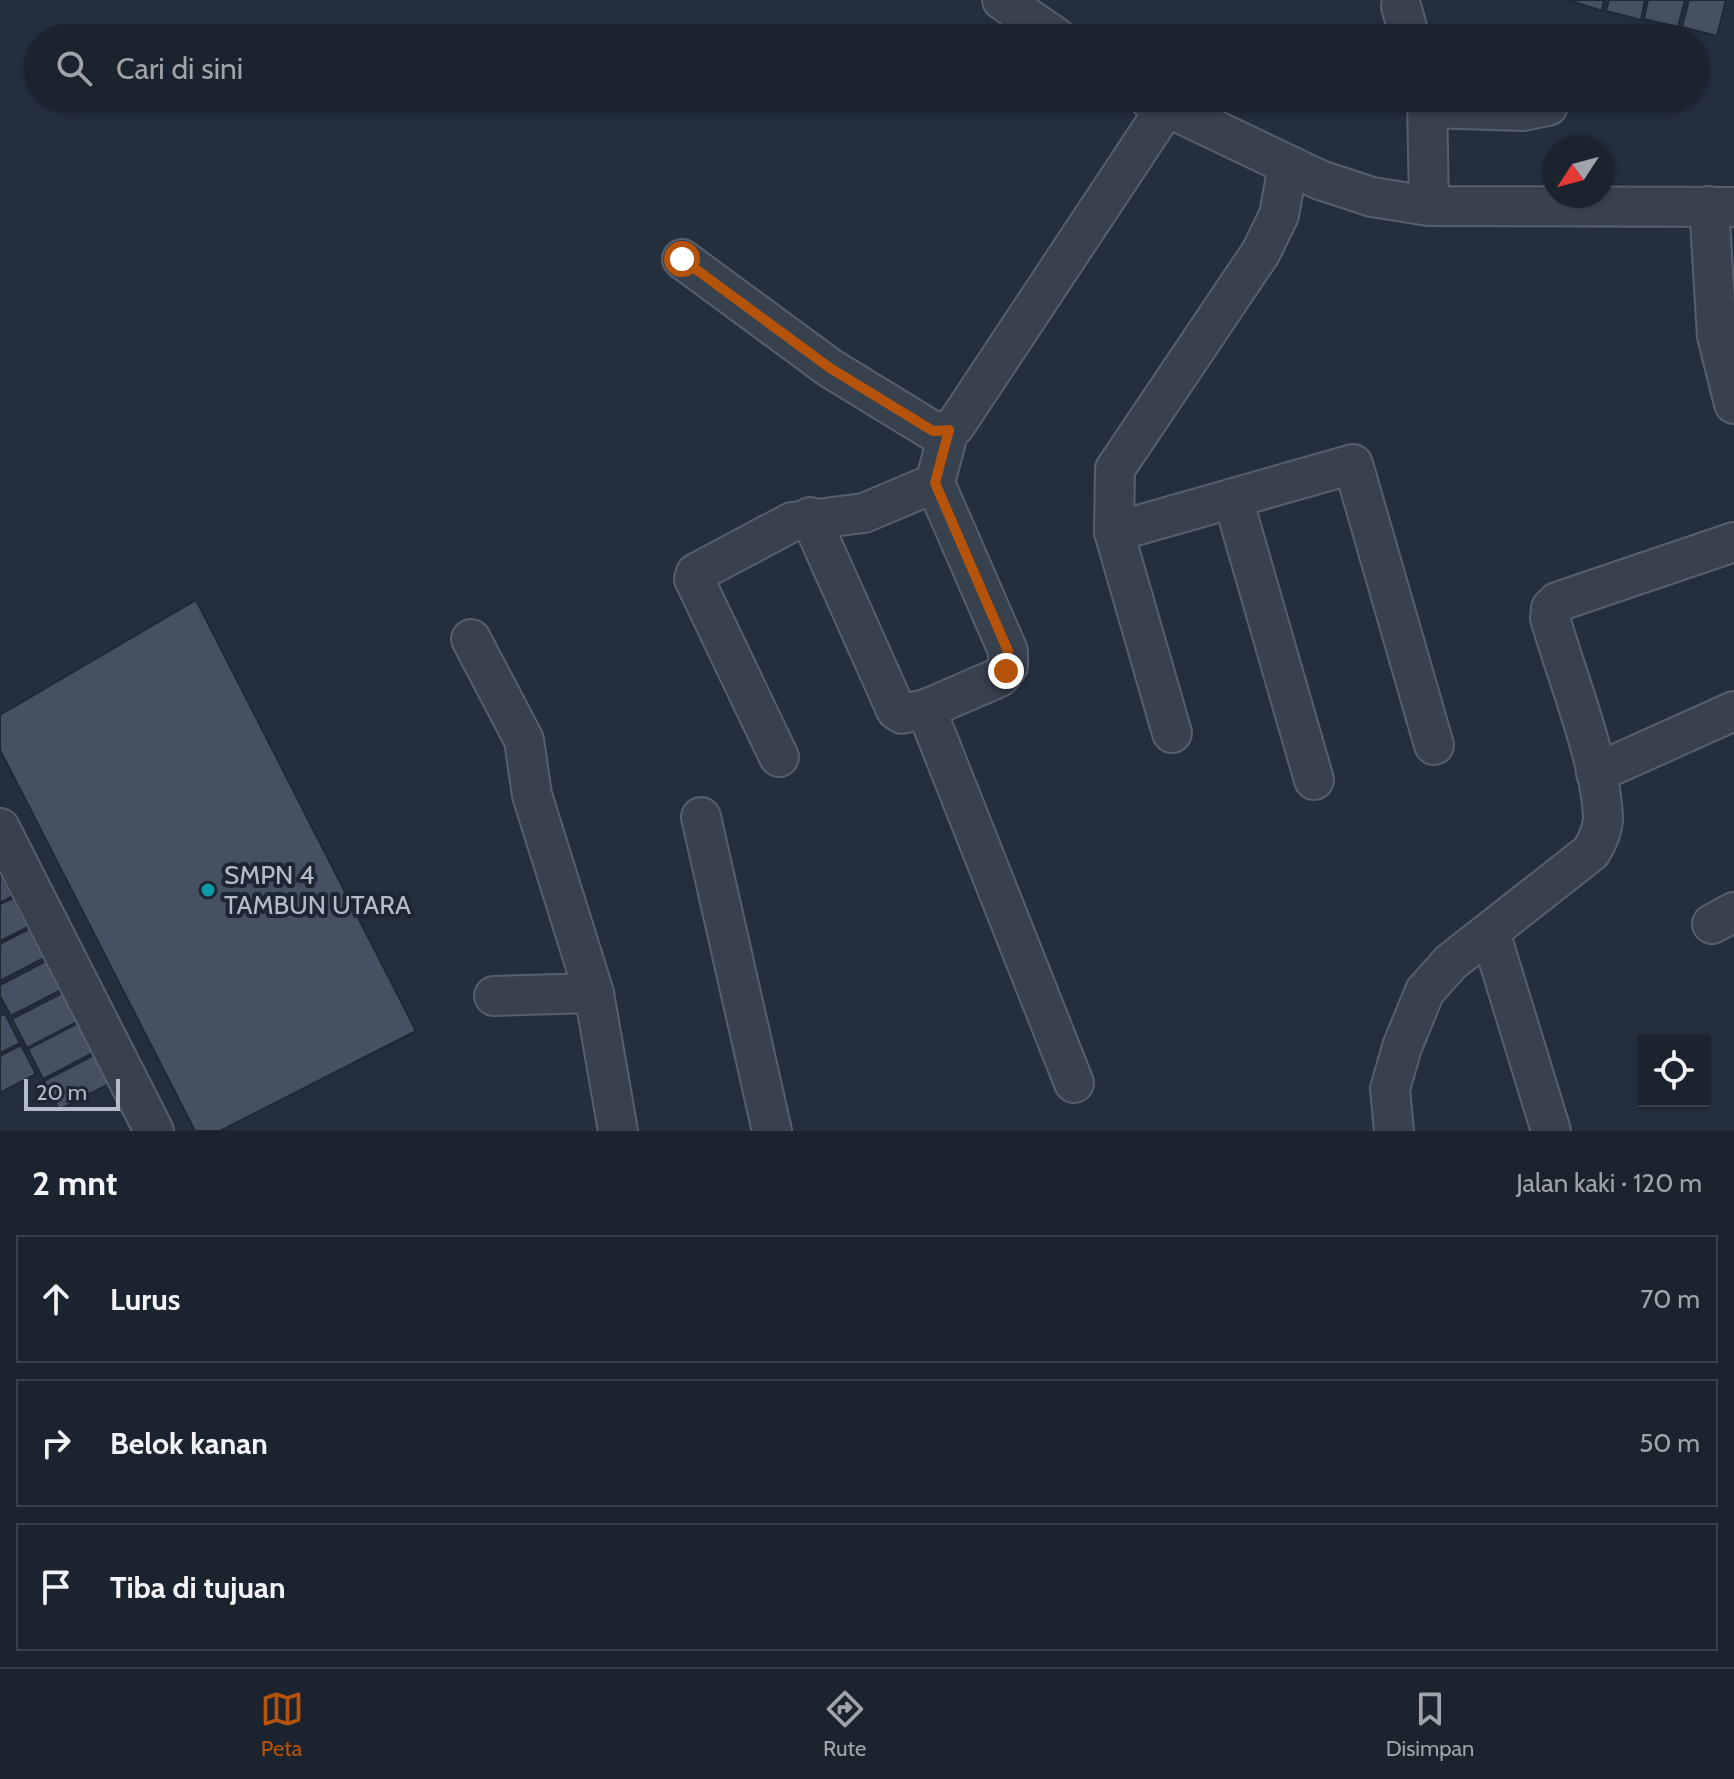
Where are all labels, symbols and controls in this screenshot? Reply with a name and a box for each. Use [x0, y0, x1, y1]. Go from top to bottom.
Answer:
search box [24, 24, 1710, 112]
icon: search [52, 46, 96, 90]
text: Cari di sini [116, 50, 243, 87]
north arrow [1542, 136, 1614, 208]
route start [664, 241, 700, 277]
route end [988, 653, 1024, 689]
place label: SMPN 4 TAMBUN UTARA [224, 859, 411, 921]
marker: SMPN 4 TAMBUN UTARA [199, 881, 217, 899]
map controls [1638, 1035, 1710, 1107]
button: locate [1638, 1035, 1710, 1107]
scale bar [24, 1075, 120, 1111]
text: 20 m [36, 1079, 87, 1106]
text: 2 mnt [32, 1162, 117, 1204]
text: Jalan kaki · 120 m [1516, 1167, 1702, 1199]
icon: ahead [34, 1277, 78, 1321]
text: Lurus [110, 1281, 181, 1318]
text: 70 m [1640, 1283, 1700, 1315]
icon: right [34, 1421, 78, 1465]
text: Belok kanan [110, 1425, 268, 1462]
text: 50 m [1639, 1427, 1700, 1459]
icon: arrive [34, 1565, 78, 1609]
text: Tiba di tujuan [110, 1569, 286, 1606]
tab: Peta [260, 1687, 304, 1762]
tab: Rute [823, 1687, 867, 1762]
tab: Disimpan [1386, 1687, 1474, 1762]

